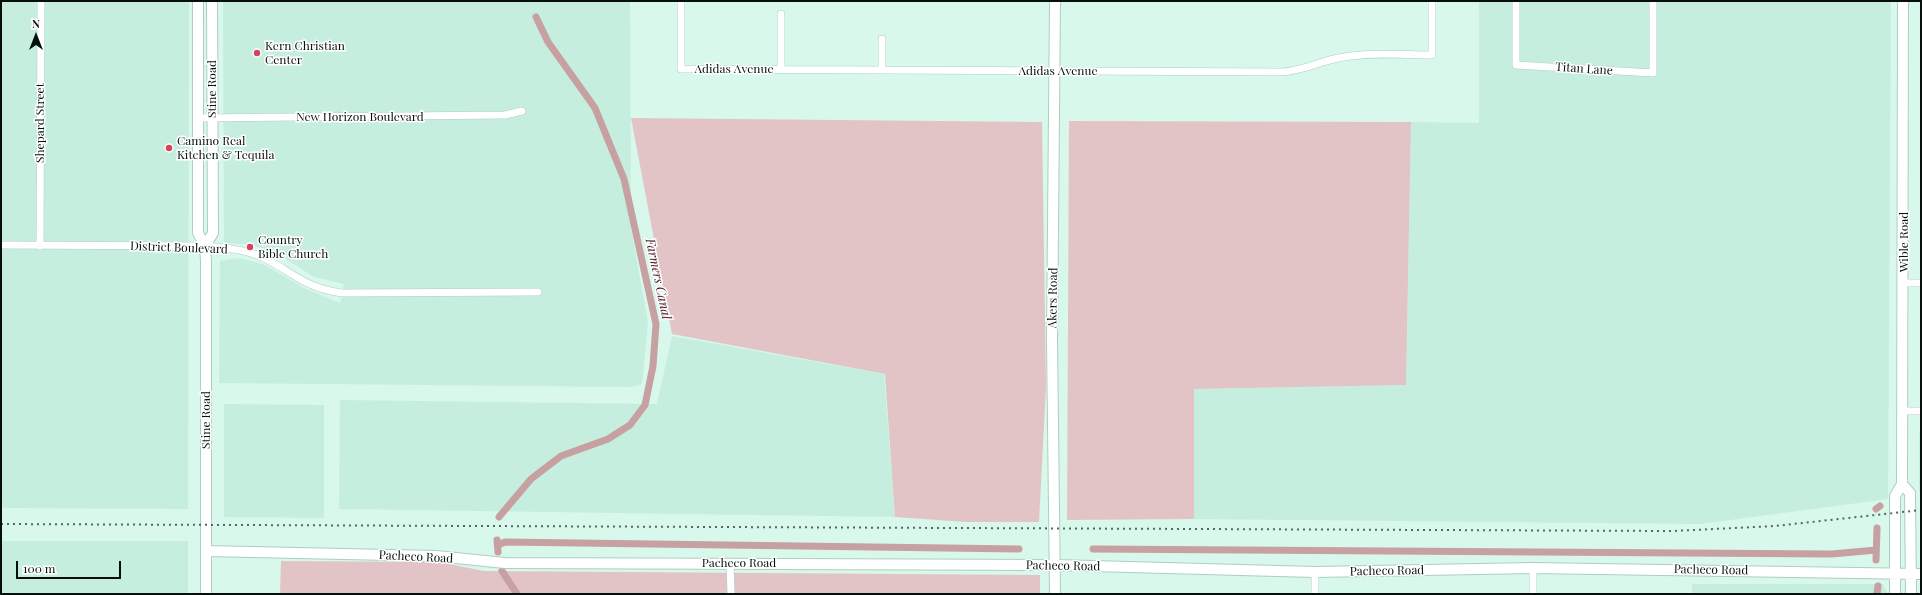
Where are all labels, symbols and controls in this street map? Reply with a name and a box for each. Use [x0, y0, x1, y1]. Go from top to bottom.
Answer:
north arrow [16, 16, 56, 56]
text: N [32, 16, 40, 31]
place label: Kern Christian Center [265, 39, 345, 67]
marker: Kern Christian Center [252, 48, 262, 58]
street label: Stine Road [205, 60, 219, 118]
street label: Titan Lane [1555, 60, 1613, 78]
street label: Adidas Avenue [695, 62, 773, 76]
street label: Adidas Avenue [1019, 64, 1097, 78]
street label: Shepard Street [33, 83, 47, 163]
street label: New Horizon Boulevard [296, 110, 424, 124]
place label: Camino Real Kitchen & Tequila [177, 134, 274, 162]
marker: Camino Real Kitchen & Tequila [164, 143, 174, 153]
street label: Wible Road [1897, 212, 1911, 272]
place label: Country Bible Church [258, 233, 328, 261]
water label: Farmers Canal [642, 237, 674, 321]
street label: District Boulevard [130, 239, 228, 257]
marker: Country Bible Church [245, 242, 255, 252]
street label: Akers Road [1045, 267, 1061, 329]
street label: Stine Road [199, 391, 213, 449]
street label: Pacheco Road [378, 548, 454, 566]
scale bar [18, 553, 123, 579]
street label: Pacheco Road [702, 556, 776, 570]
street label: Pacheco Road [1026, 558, 1100, 574]
text: 100 m [23, 560, 55, 576]
street label: Pacheco Road [1674, 562, 1748, 578]
street label: Pacheco Road [1350, 563, 1424, 579]

